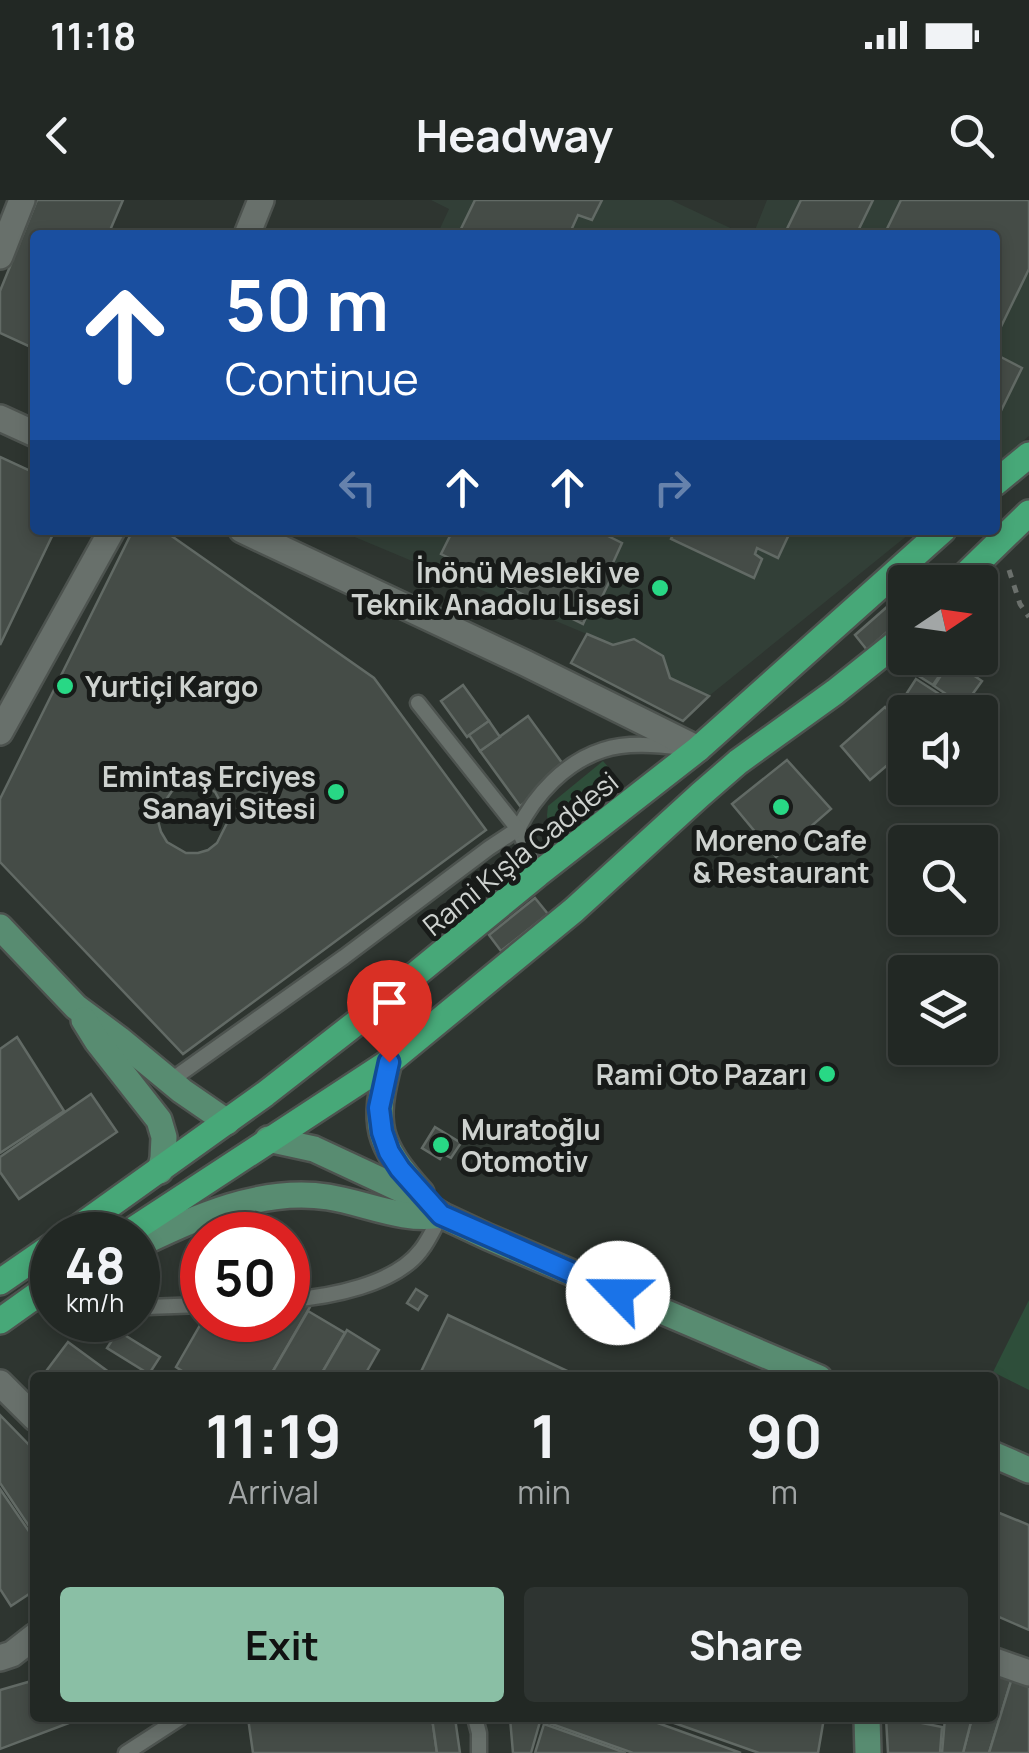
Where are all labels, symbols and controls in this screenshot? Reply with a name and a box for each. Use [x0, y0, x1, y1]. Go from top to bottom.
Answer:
text: 11:18 [50, 9, 136, 61]
text: Headway [416, 104, 613, 166]
icon: back [30, 108, 85, 163]
icon: search [944, 108, 999, 163]
text: 50 m [225, 256, 389, 352]
icon: ahead [60, 270, 190, 400]
text: Continue [225, 347, 419, 409]
icon: left [330, 460, 385, 515]
icon: ahead [435, 460, 490, 515]
icon: ahead [540, 460, 595, 515]
icon: right [645, 460, 700, 515]
place label: İnönü Mesleki ve Teknik Anadolu Lisesi [352, 553, 640, 623]
north arrow [888, 565, 998, 675]
map controls [888, 565, 998, 1065]
marker: İnönü Mesleki ve Teknik Anadolu Lisesi [649, 577, 671, 599]
place label: Yurtiçi Kargo [85, 667, 258, 705]
marker: Yurtiçi Kargo [54, 675, 76, 697]
button: sound [888, 695, 998, 805]
place label: Emintaş Erciyes Sanayi Sitesi [102, 757, 316, 827]
street label: Rami Kışla Caddesi [414, 762, 626, 944]
marker: Emintaş Erciyes Sanayi Sitesi [325, 781, 347, 803]
marker: Moreno Cafe & Restaurant [770, 796, 792, 818]
place label: Moreno Cafe & Restaurant [692, 821, 870, 891]
button: search [888, 825, 998, 935]
button: layers [888, 955, 998, 1065]
pin [347, 960, 432, 1063]
icon: arrive [362, 975, 417, 1030]
place label: Rami Oto Pazarı [596, 1055, 807, 1093]
marker: Rami Oto Pazarı [816, 1063, 838, 1085]
place label: Muratoğlu Otomotiv [461, 1110, 601, 1180]
marker: Muratoğlu Otomotiv [430, 1134, 452, 1156]
speed limit sign: 50 [180, 1212, 310, 1342]
text: 48 [64, 1231, 126, 1299]
position arrow [566, 1241, 670, 1345]
text: km/h [66, 1285, 124, 1320]
text: 11:19 [205, 1394, 342, 1476]
text: 1 [531, 1394, 557, 1476]
text: 90 [746, 1394, 823, 1476]
text: Arrival [228, 1470, 319, 1514]
text: min [517, 1470, 571, 1514]
text: m [771, 1470, 798, 1514]
button: Exit [60, 1587, 504, 1702]
button: Share [524, 1587, 968, 1702]

